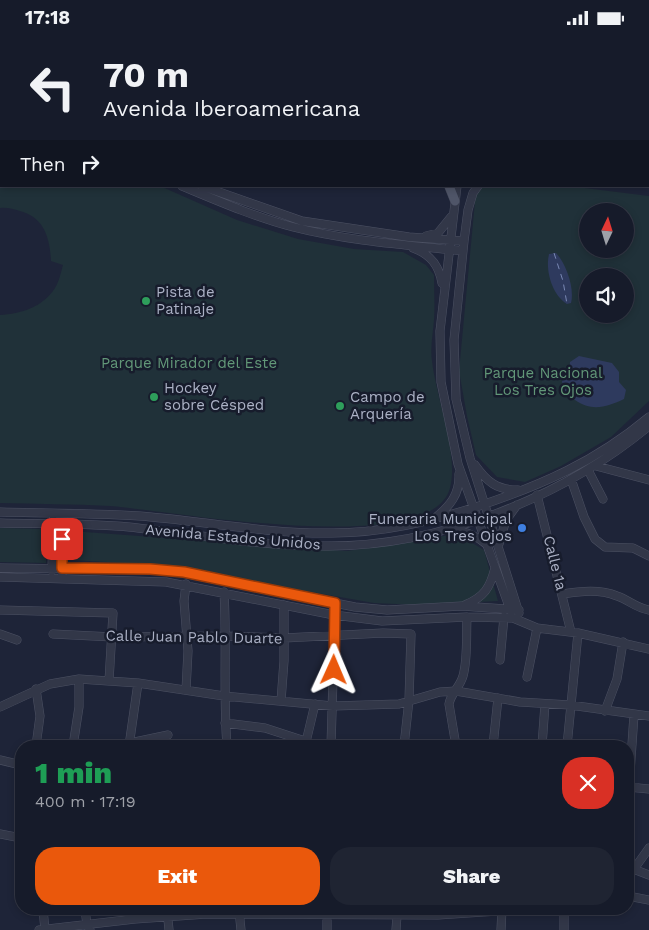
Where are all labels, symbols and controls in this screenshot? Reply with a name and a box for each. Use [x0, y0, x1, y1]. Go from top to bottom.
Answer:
text: 17:18 [25, 6, 70, 29]
text: 70 m [103, 54, 189, 96]
icon: left [20, 55, 85, 120]
text: Avenida Iberoamericana [103, 96, 360, 121]
icon: right [76, 150, 104, 178]
text: Then [20, 153, 66, 176]
north arrow [579, 203, 634, 257]
map controls [579, 203, 634, 323]
button: sound [579, 268, 634, 323]
place label: Pista de Patinaje [156, 283, 215, 318]
marker: Pista de Patinaje [140, 295, 152, 307]
park label: Parque Mirador del Este [101, 354, 277, 372]
park label: Parque Nacional Los Tres Ojos [483, 364, 603, 399]
place label: Hockey sobre Césped [164, 379, 264, 414]
place label: Campo de Arquería [350, 388, 425, 423]
marker: Hockey sobre Césped [148, 391, 160, 403]
marker: Campo de Arquería [334, 400, 346, 412]
place label: Funeraria Municipal Los Tres Ojos [368, 510, 512, 545]
pin [41, 518, 83, 560]
street label: Avenida Estados Unidos [145, 520, 321, 554]
marker: Funeraria Municipal Los Tres Ojos [516, 522, 528, 534]
icon: arrive [48, 525, 76, 553]
street label: Calle 1a [540, 534, 571, 593]
street label: Calle Juan Pablo Duarte [105, 626, 283, 648]
position arrow [307, 643, 359, 695]
text: 1 min [35, 755, 112, 790]
button: close [562, 757, 614, 809]
text: 400 m · 17:19 [35, 792, 136, 811]
button: Exit [35, 847, 320, 905]
button: Share [330, 847, 614, 905]

